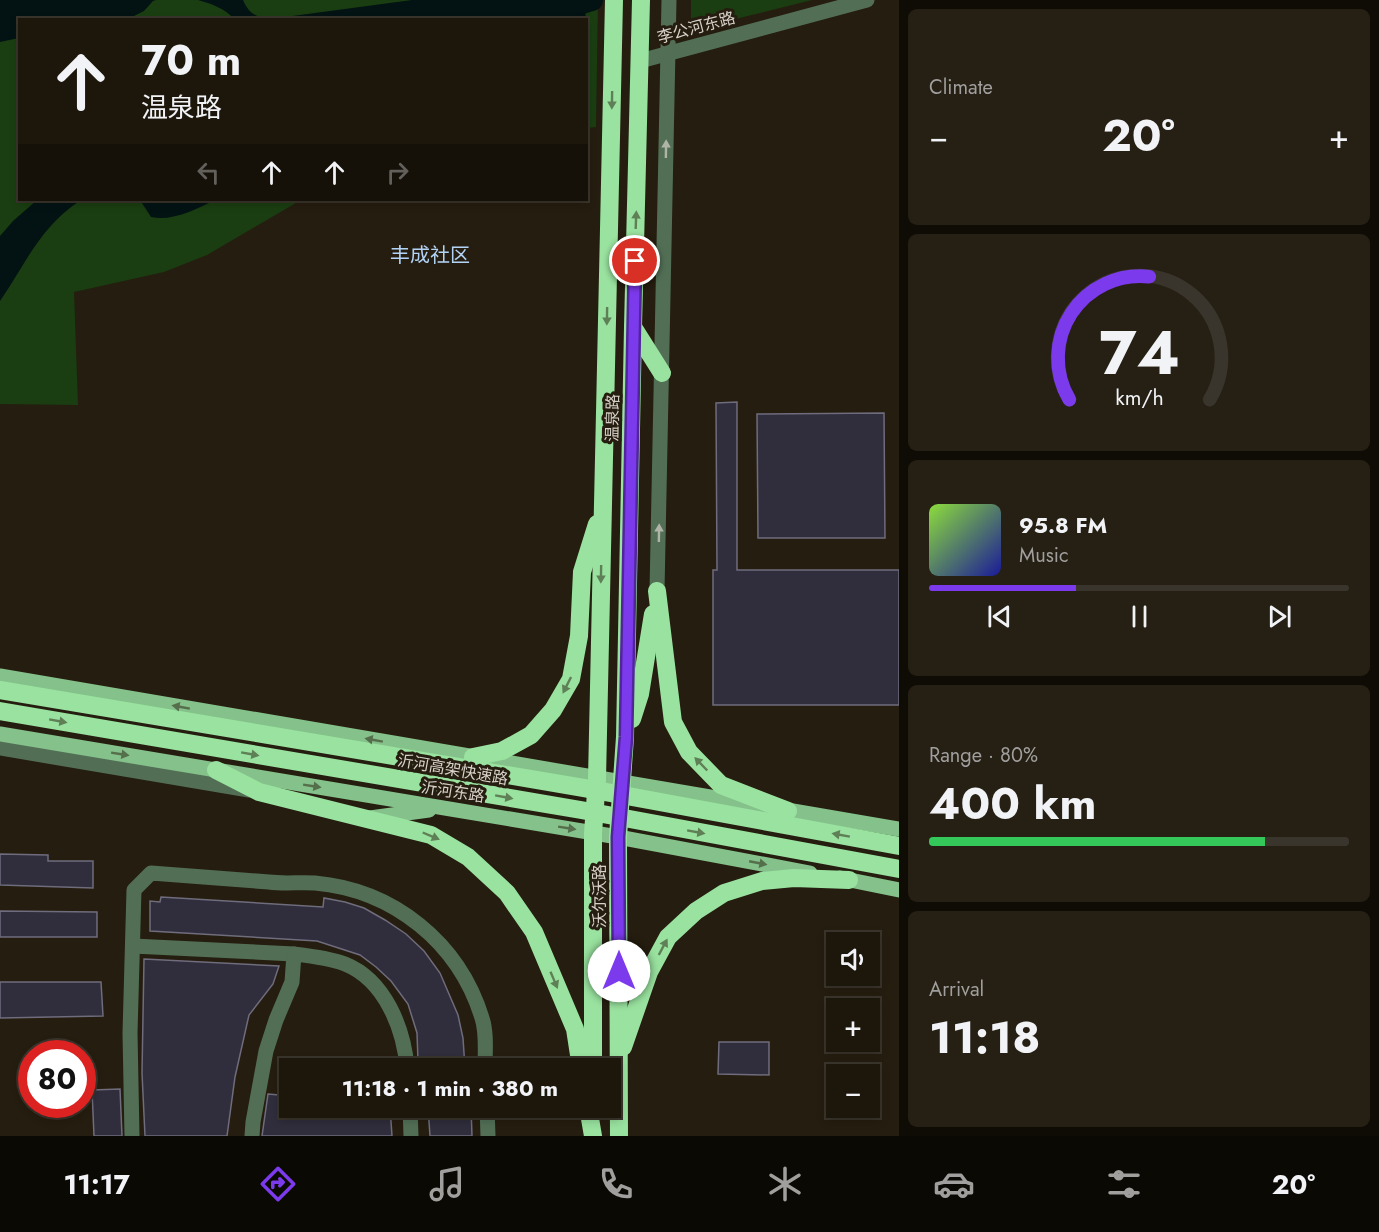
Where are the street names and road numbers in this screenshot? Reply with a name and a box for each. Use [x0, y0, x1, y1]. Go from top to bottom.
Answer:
street label: 李公河东路 [655, 6, 738, 49]
street label: 温泉路 [601, 394, 624, 442]
street label: 沂河高架快速路 [396, 748, 510, 791]
street label: 沂河东路 [420, 775, 486, 808]
street label: 沃尔沃路 [588, 864, 611, 928]

